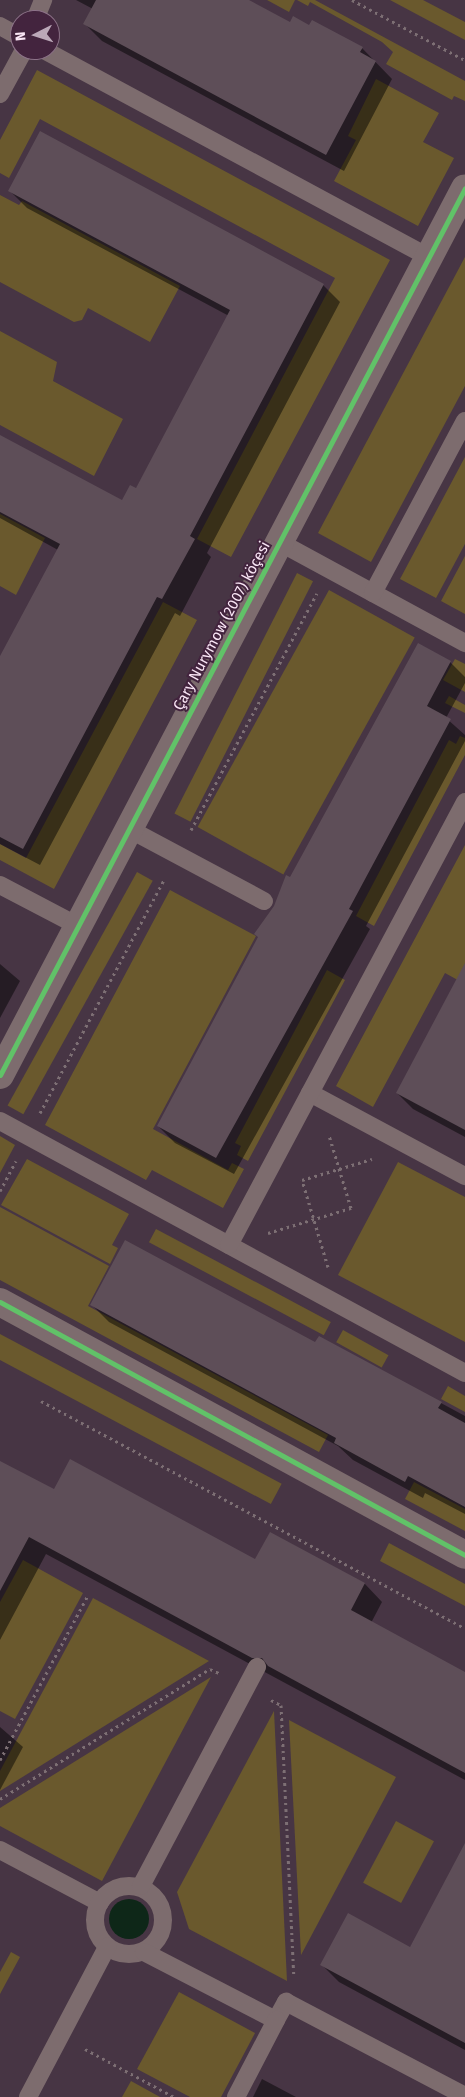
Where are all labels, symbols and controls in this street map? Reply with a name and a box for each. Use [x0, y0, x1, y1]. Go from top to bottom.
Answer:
north arrow [10, 10, 60, 60]
text: N [12, 31, 29, 42]
street label: Çary Nurymow (2007) köçesi [170, 538, 274, 714]

